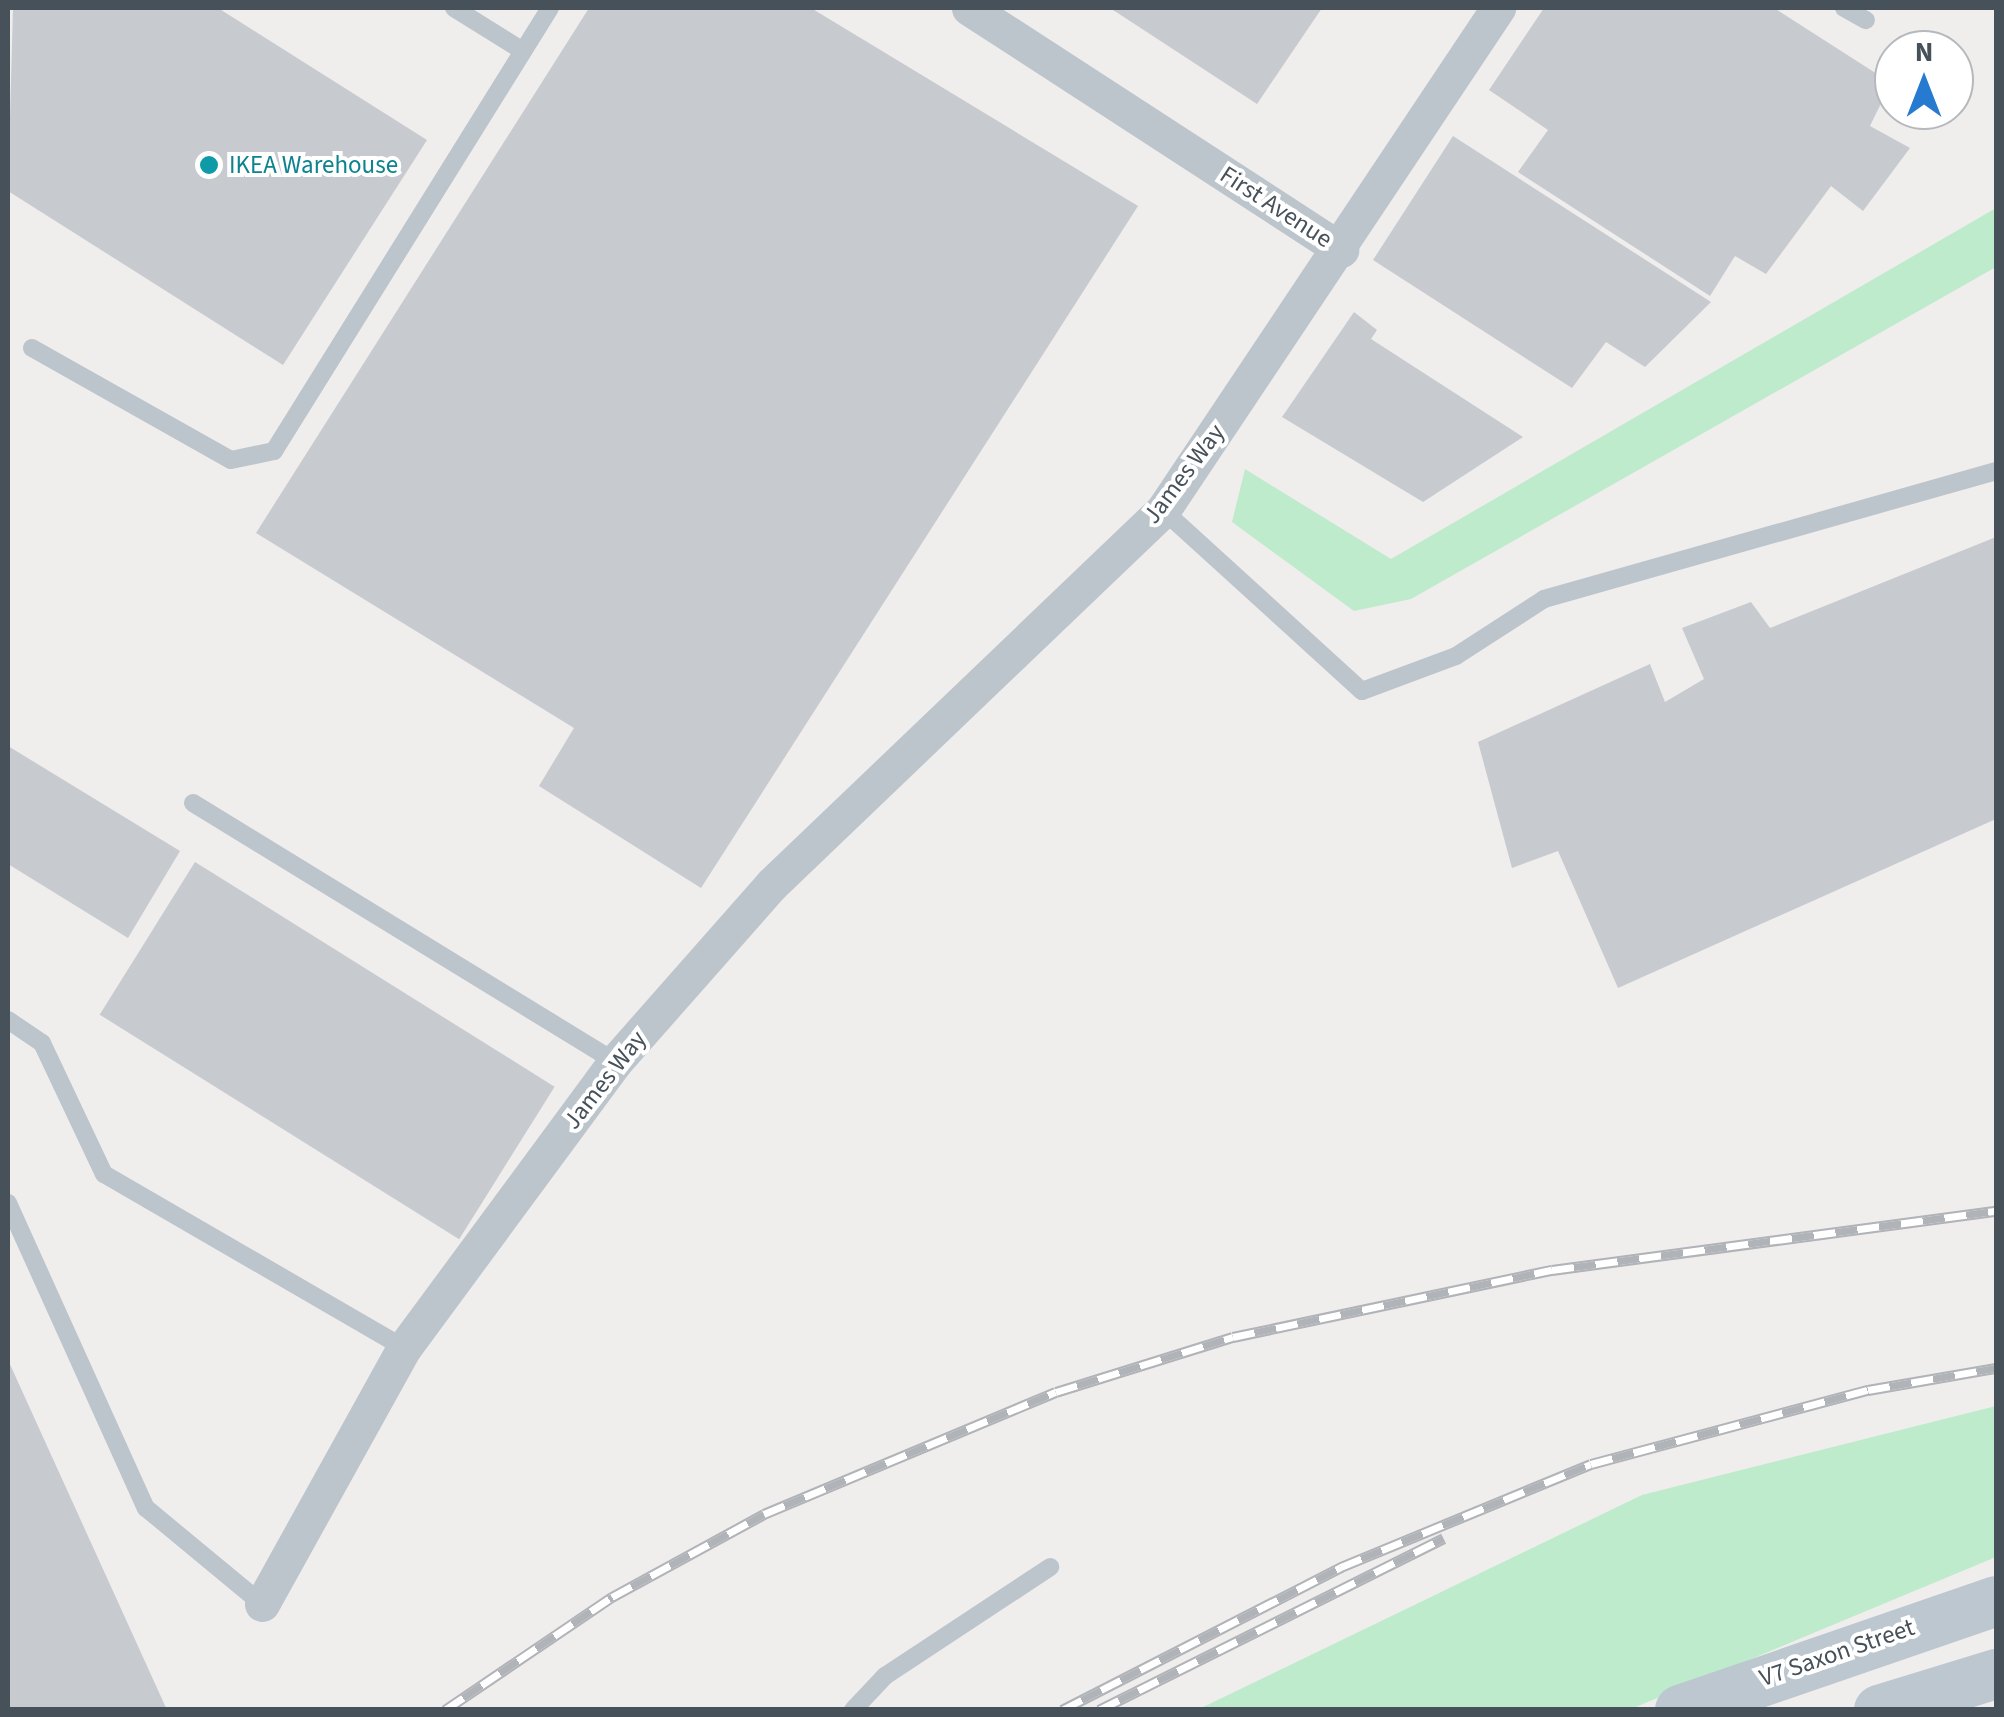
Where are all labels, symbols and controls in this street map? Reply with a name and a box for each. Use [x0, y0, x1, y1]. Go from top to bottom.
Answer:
north arrow [1874, 30, 1974, 130]
text: N [1915, 32, 1933, 72]
place label: IKEA Warehouse [229, 150, 398, 180]
marker: IKEA Warehouse [198, 154, 220, 176]
street label: First Avenue [1214, 160, 1338, 254]
street label: James Way [1137, 418, 1231, 530]
street label: James Way [557, 1025, 653, 1135]
street label: V7 Saxon Street [1756, 1612, 1918, 1694]

